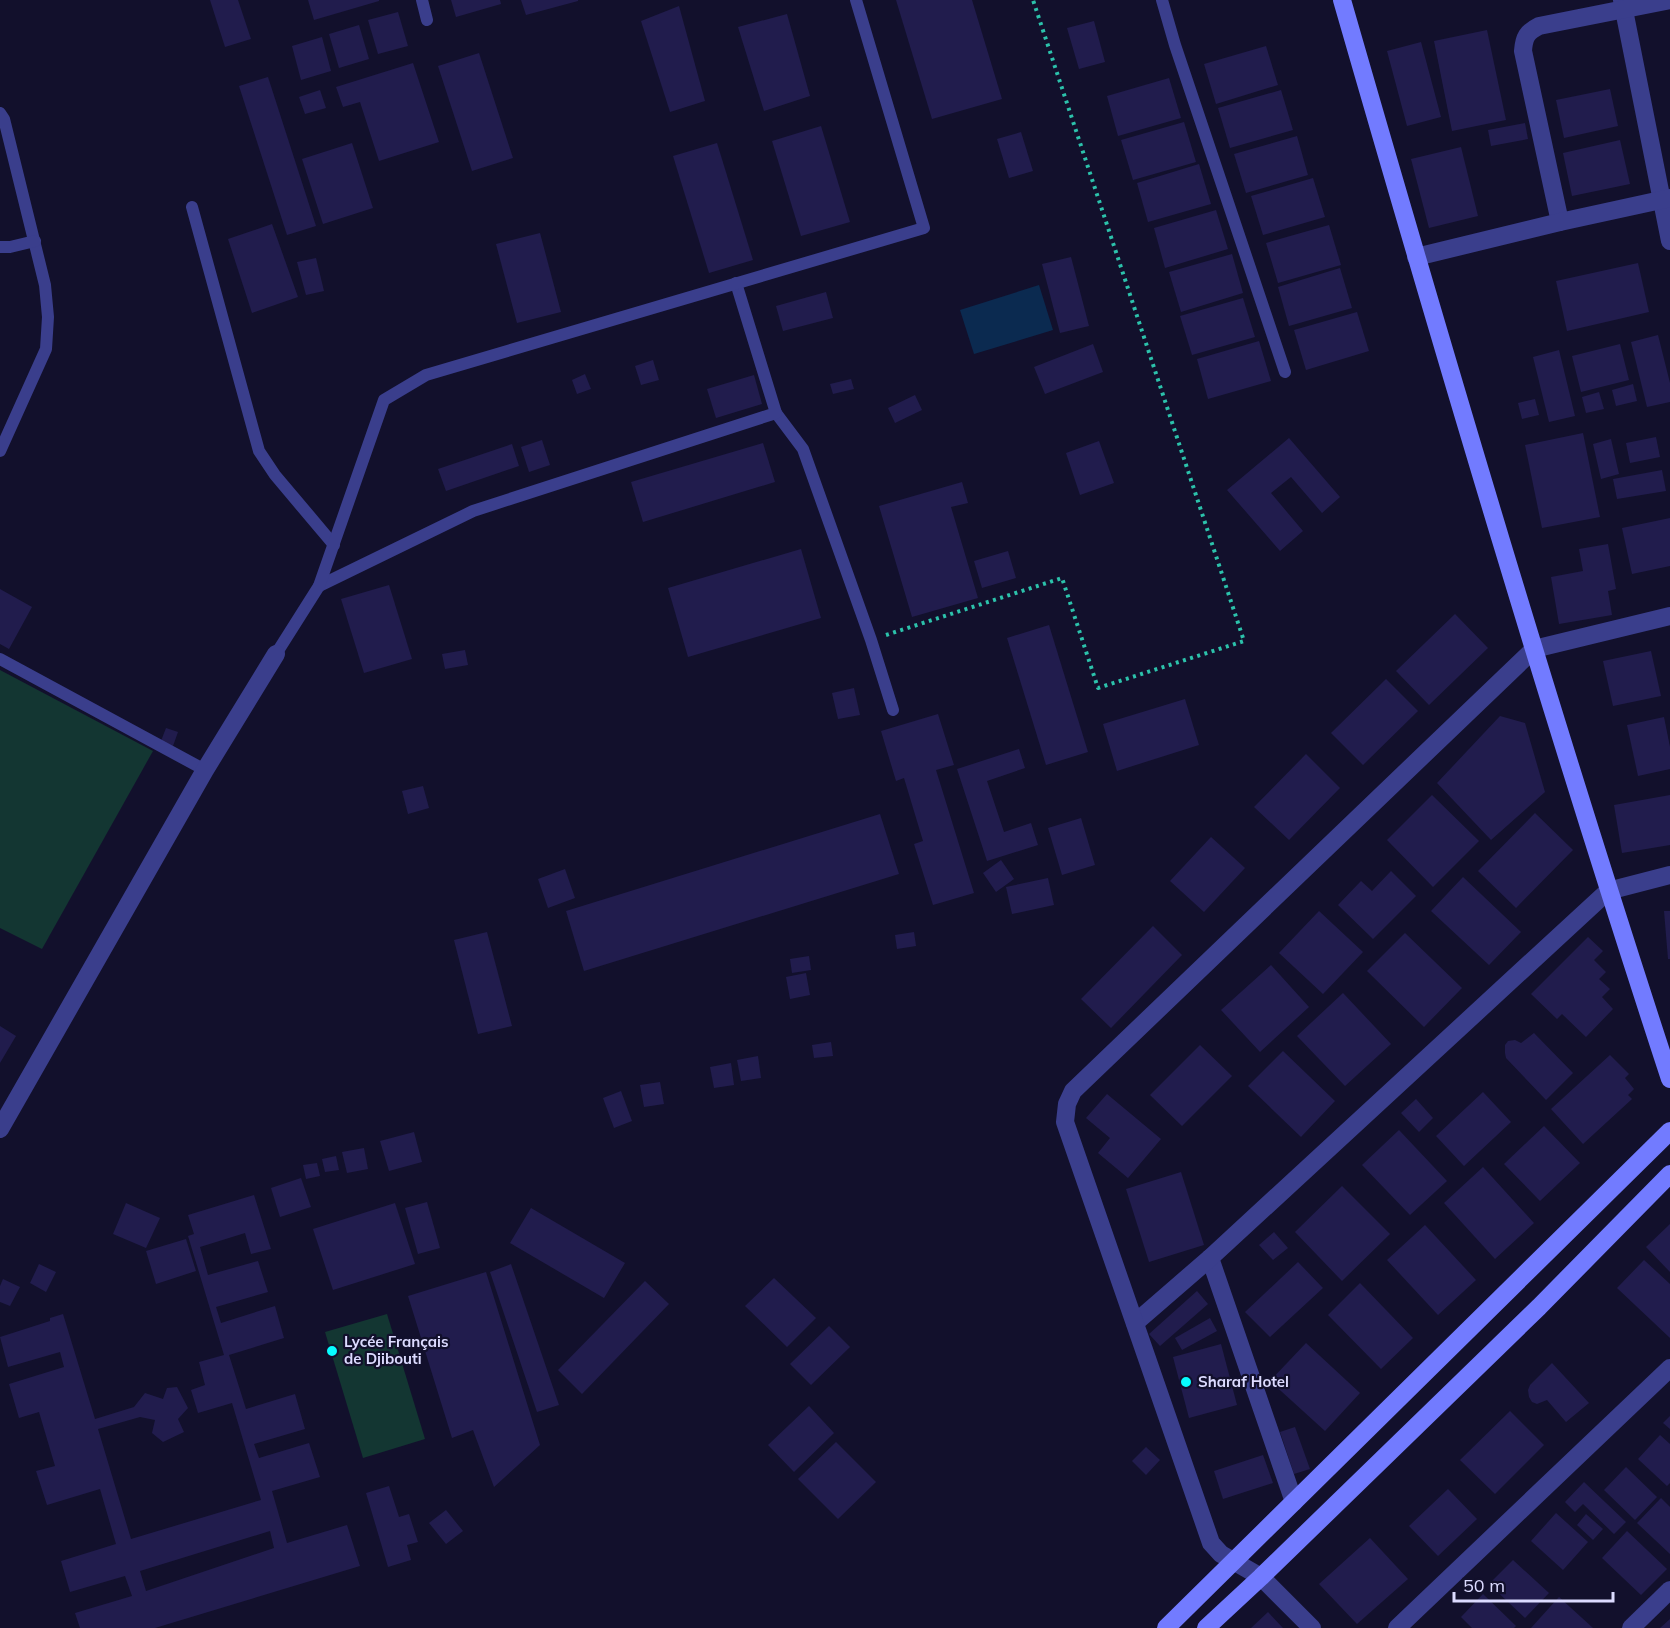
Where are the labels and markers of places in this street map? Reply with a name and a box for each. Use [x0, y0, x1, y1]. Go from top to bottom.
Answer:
place label: Lycée Français de Djibouti [344, 1332, 449, 1368]
marker: Lycée Français de Djibouti [325, 1344, 339, 1358]
place label: Sharaf Hotel [1198, 1372, 1289, 1391]
marker: Sharaf Hotel [1179, 1375, 1193, 1389]

